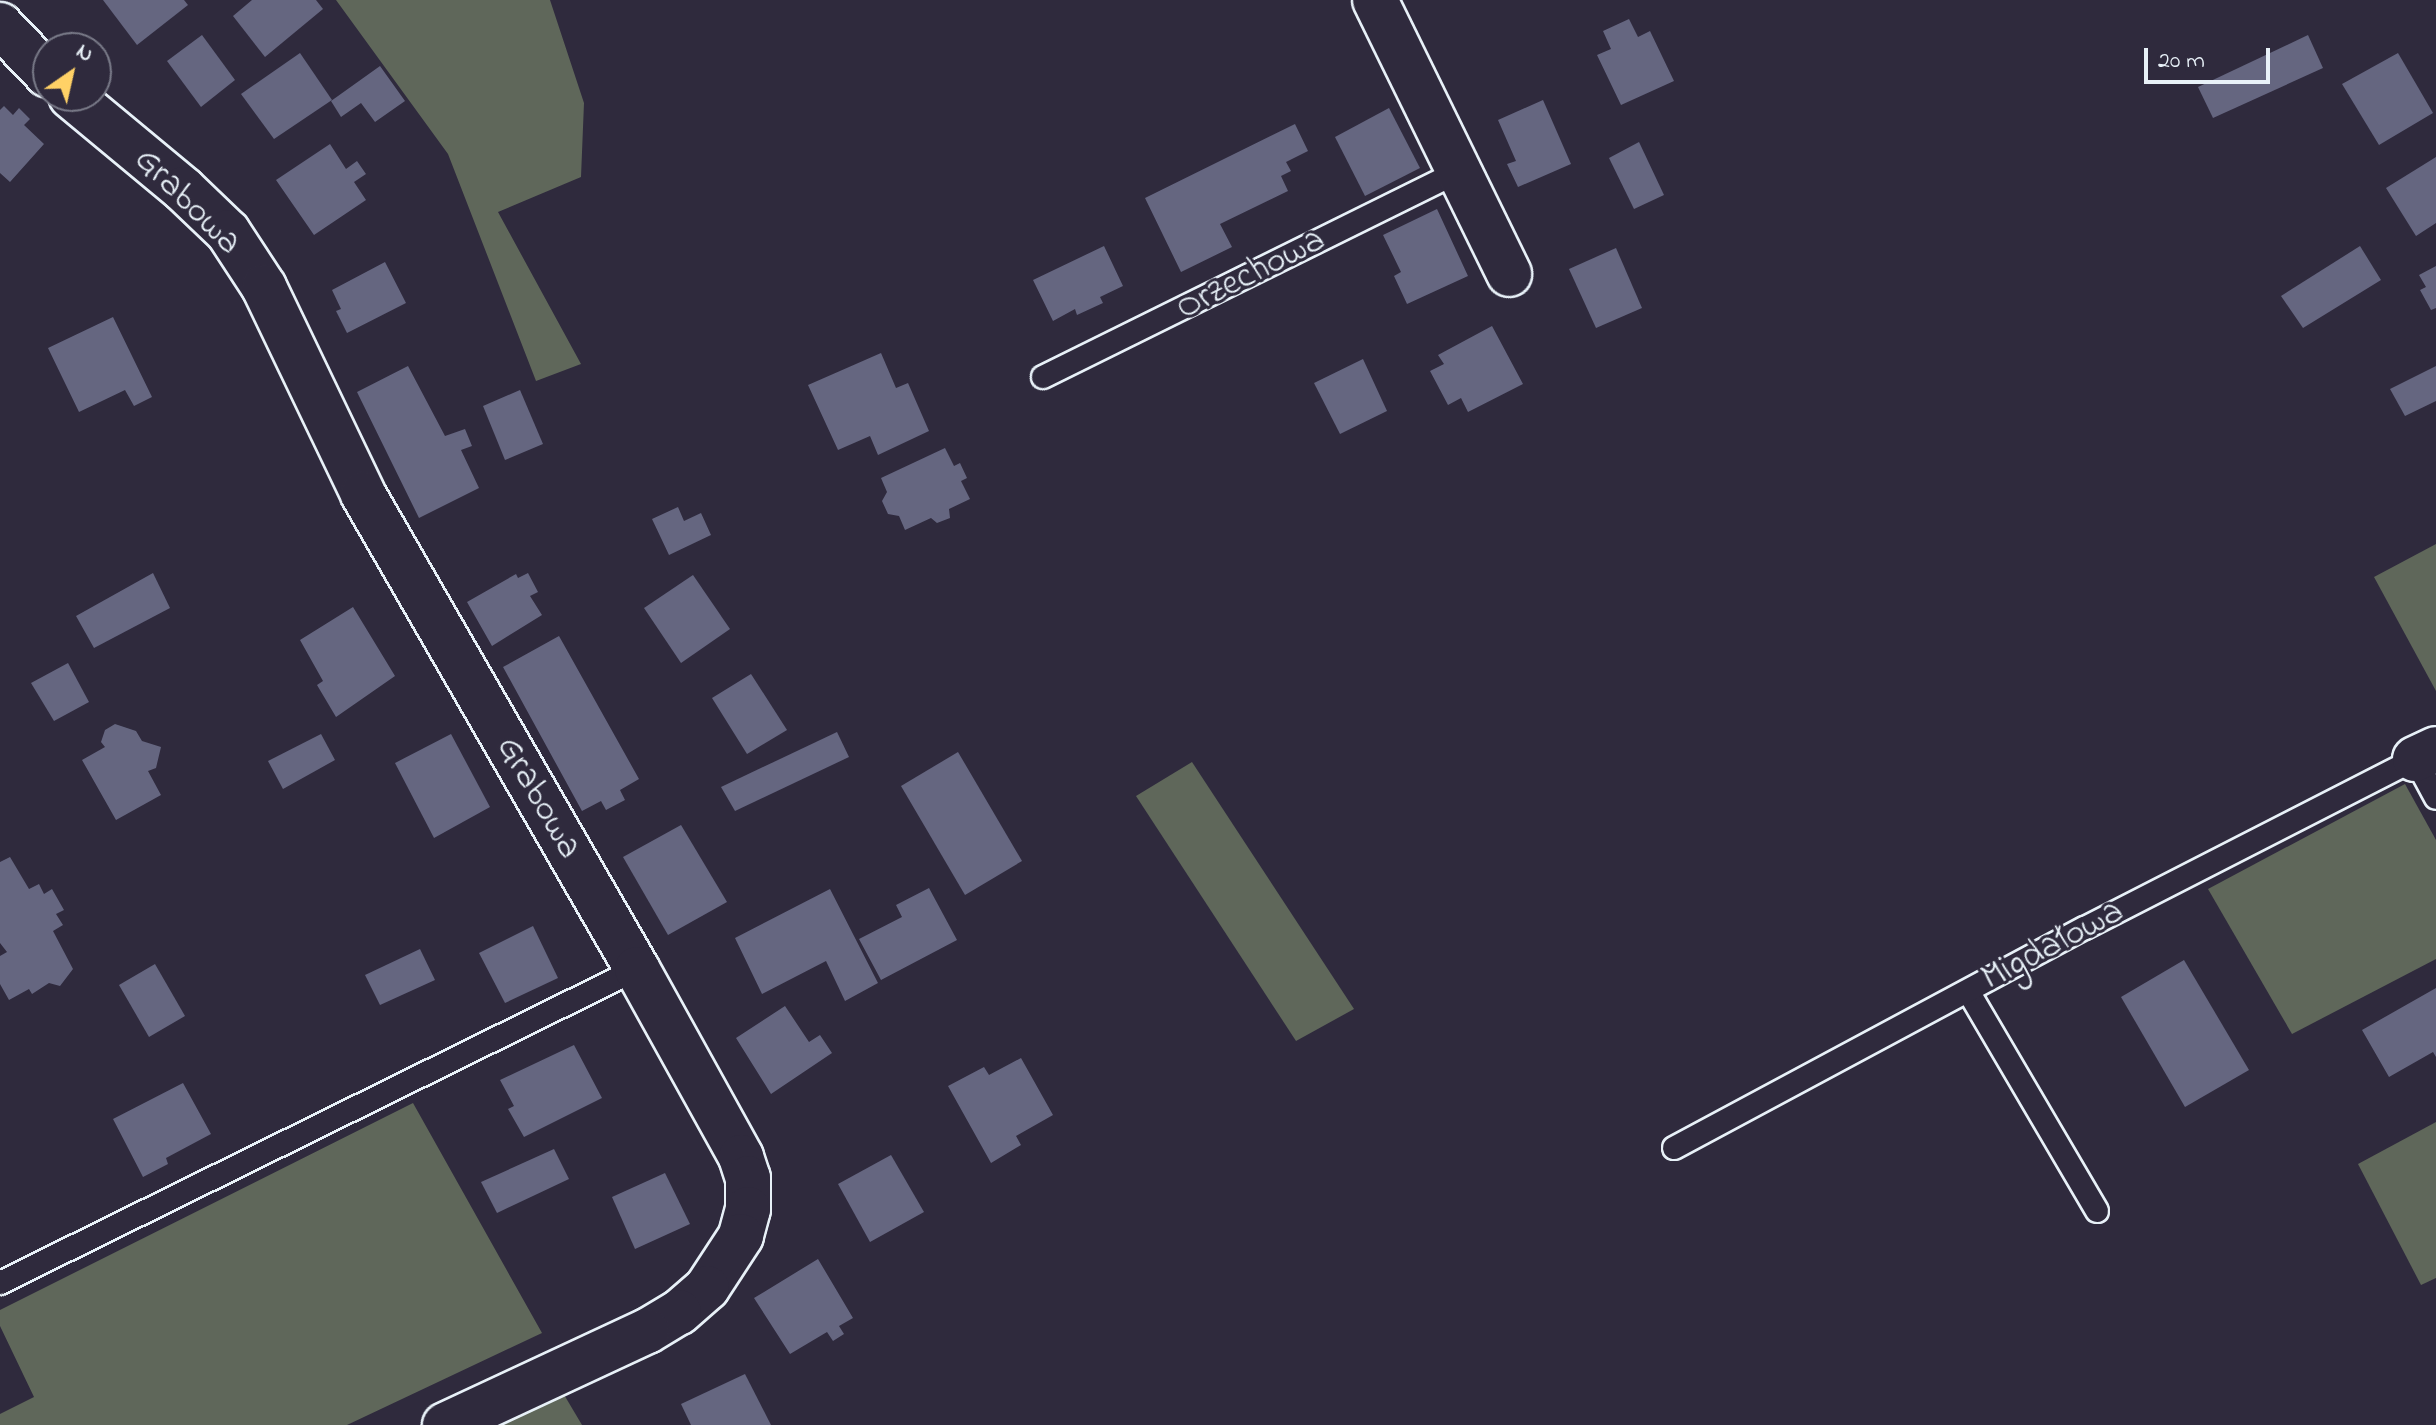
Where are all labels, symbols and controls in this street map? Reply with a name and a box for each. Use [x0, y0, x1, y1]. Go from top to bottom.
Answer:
north arrow [32, 32, 112, 112]
scale bar [2148, 32, 2274, 82]
text: N [69, 36, 99, 71]
text: 20 m [2158, 44, 2205, 79]
street label: Grabowa [124, 139, 250, 265]
street label: Orzechowa [1170, 219, 1332, 331]
street label: Grabowa [486, 729, 590, 867]
street label: Migdałowa [1975, 891, 2131, 1001]

